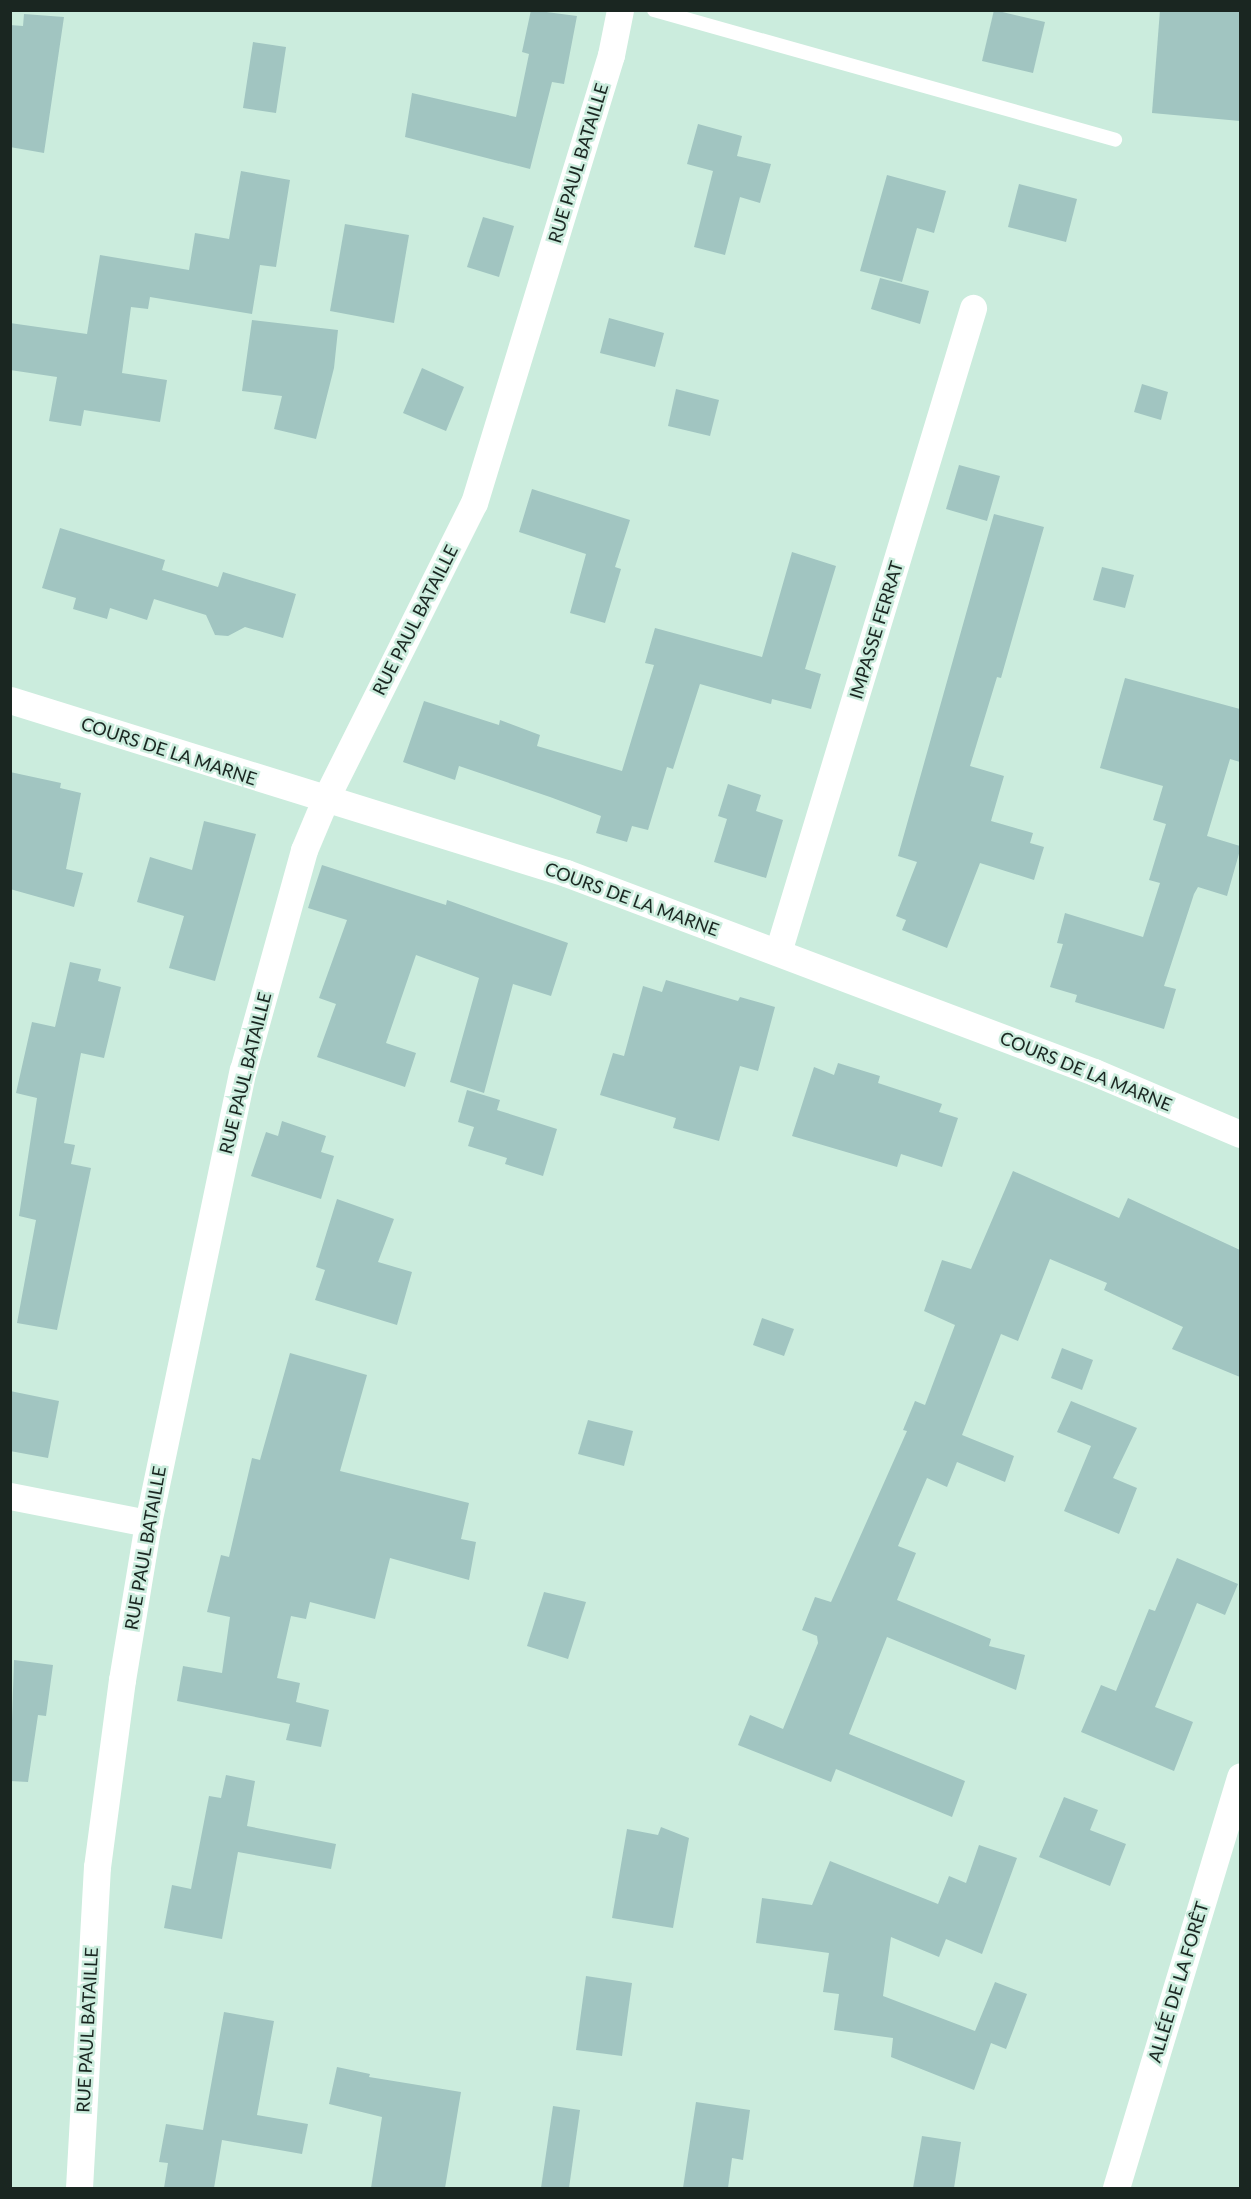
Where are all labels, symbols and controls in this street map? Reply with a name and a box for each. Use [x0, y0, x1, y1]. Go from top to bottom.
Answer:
street label: RUE PAUL BATAILLE [543, 80, 613, 246]
street label: RUE PAUL BATAILLE [368, 541, 462, 699]
street label: IMPASSE FERRAT [845, 558, 907, 702]
street label: COURS DE LA MARNE [78, 712, 260, 790]
street label: COURS DE LA MARNE [542, 857, 722, 941]
street label: RUE PAUL BATAILLE [214, 990, 276, 1156]
street label: COURS DE LA MARNE [997, 1027, 1175, 1115]
street label: RUE PAUL BATAILLE [120, 1464, 170, 1632]
street label: ALLÉE DE LA FORÊT [1143, 1899, 1213, 2065]
street label: RUE PAUL BATAILLE [72, 1946, 102, 2114]

